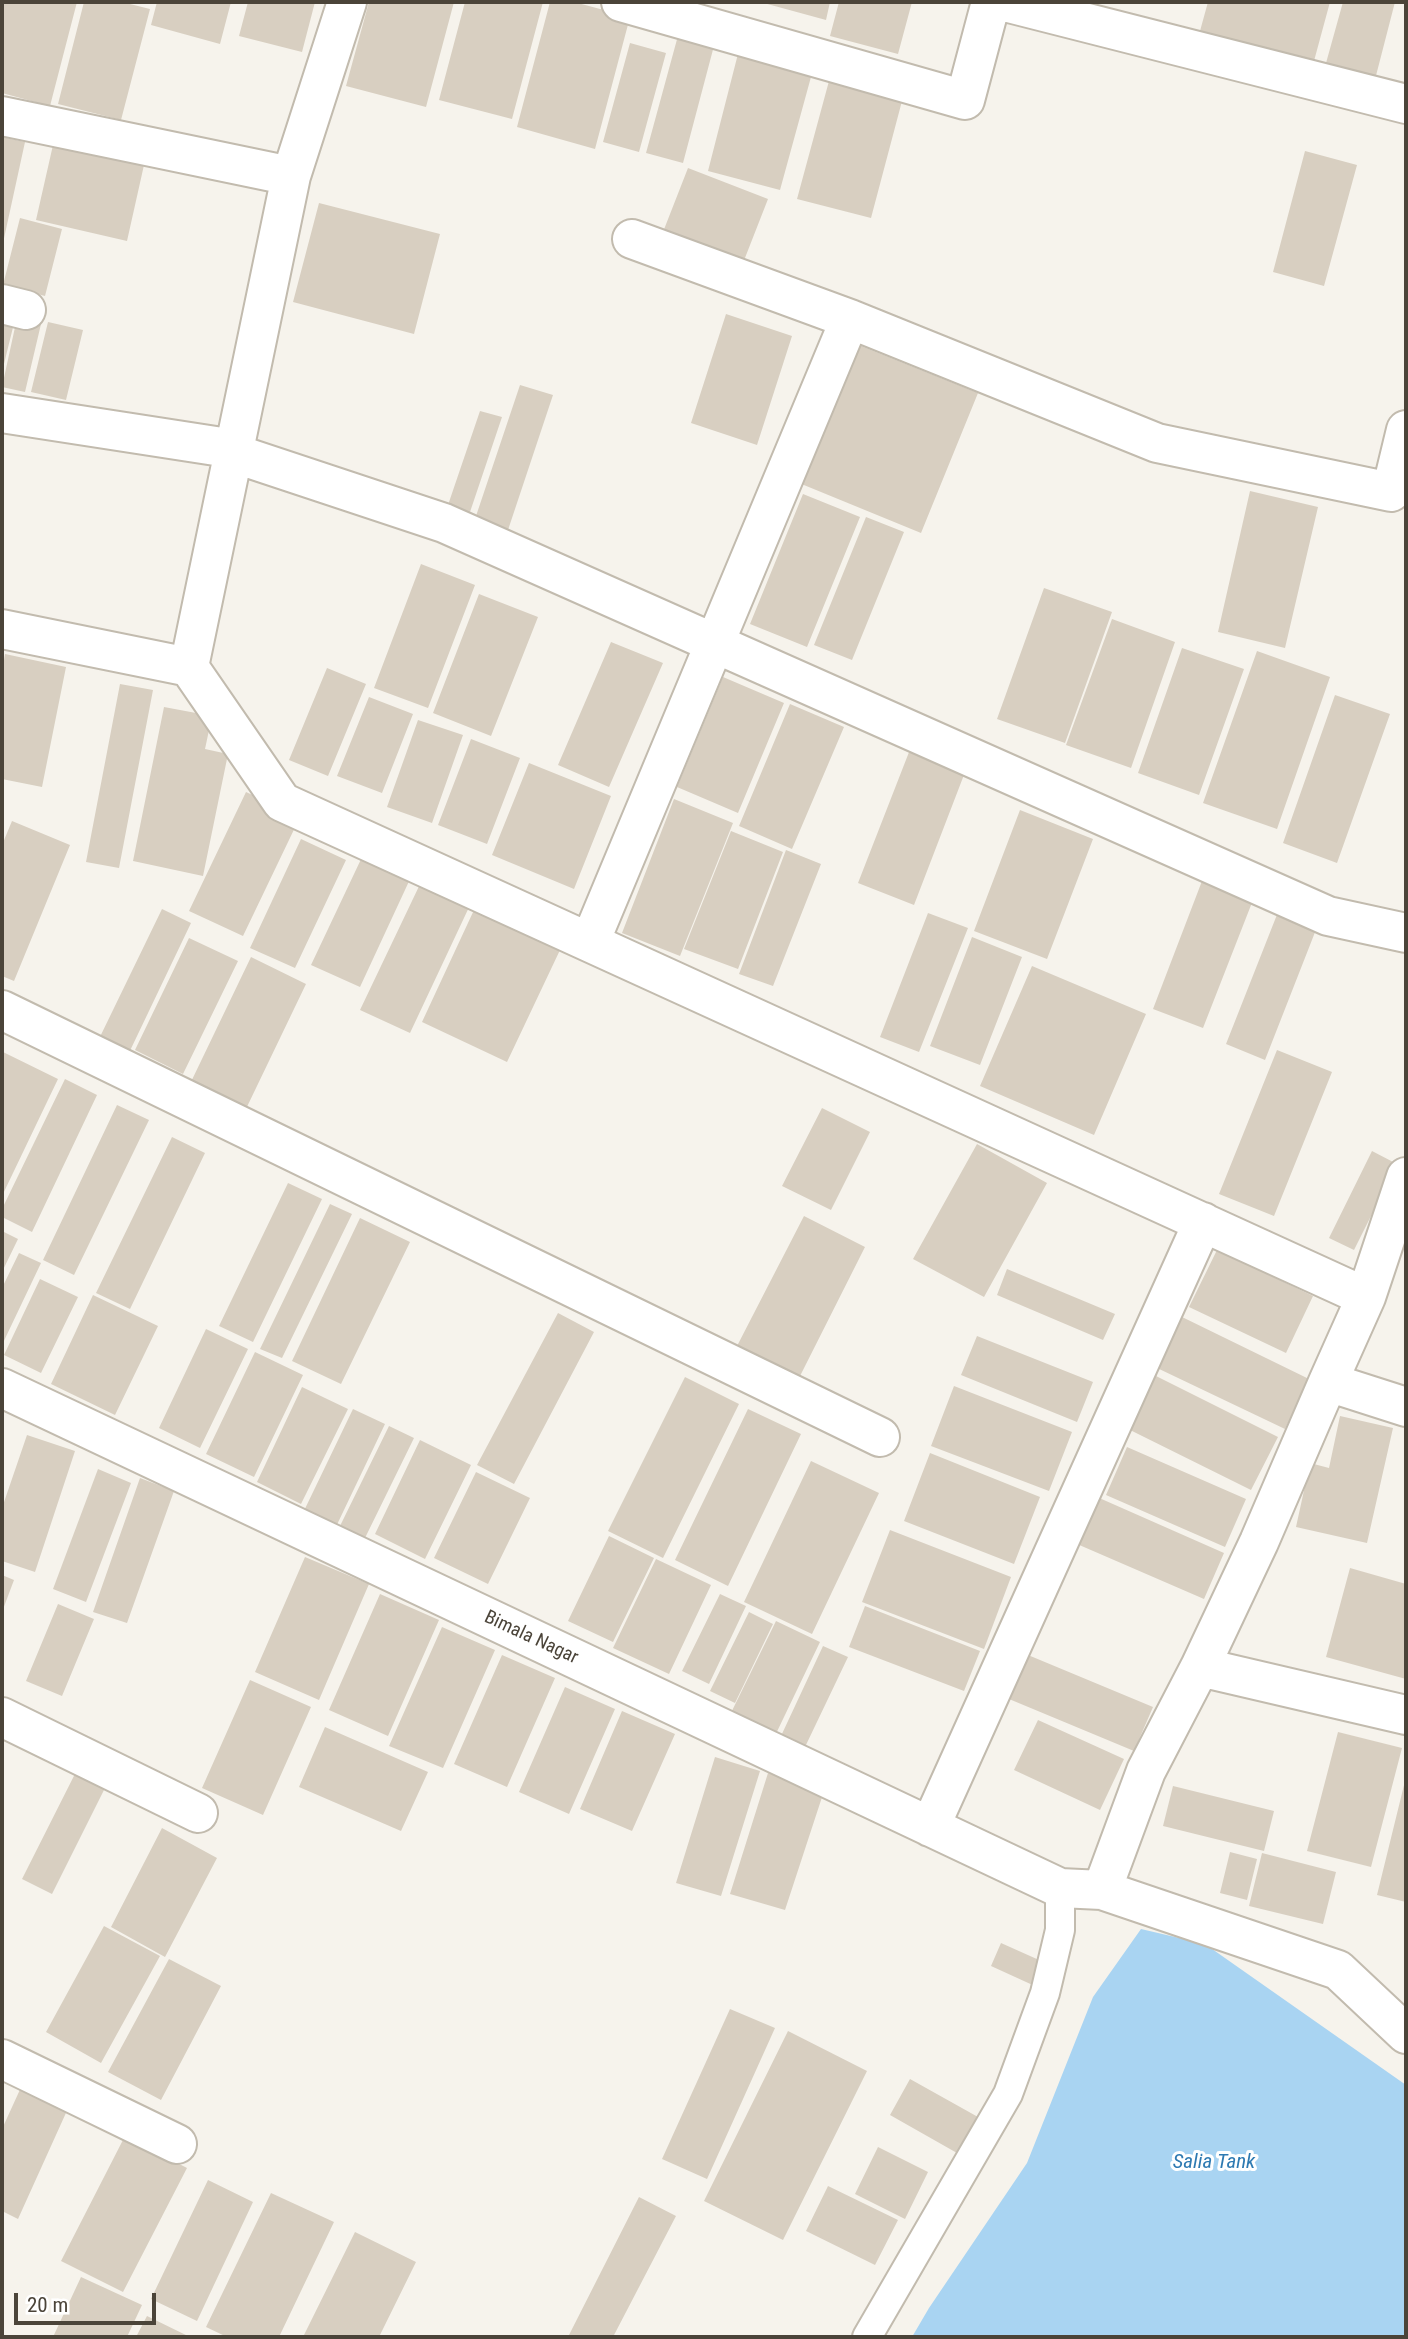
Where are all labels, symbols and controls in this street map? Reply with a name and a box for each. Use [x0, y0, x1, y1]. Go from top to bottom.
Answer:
street label: Bimala Nagar [480, 1606, 582, 1670]
water label: Salia Tank [1173, 2150, 1255, 2176]
scale bar [18, 2280, 159, 2324]
text: 20 m [27, 2293, 68, 2317]

